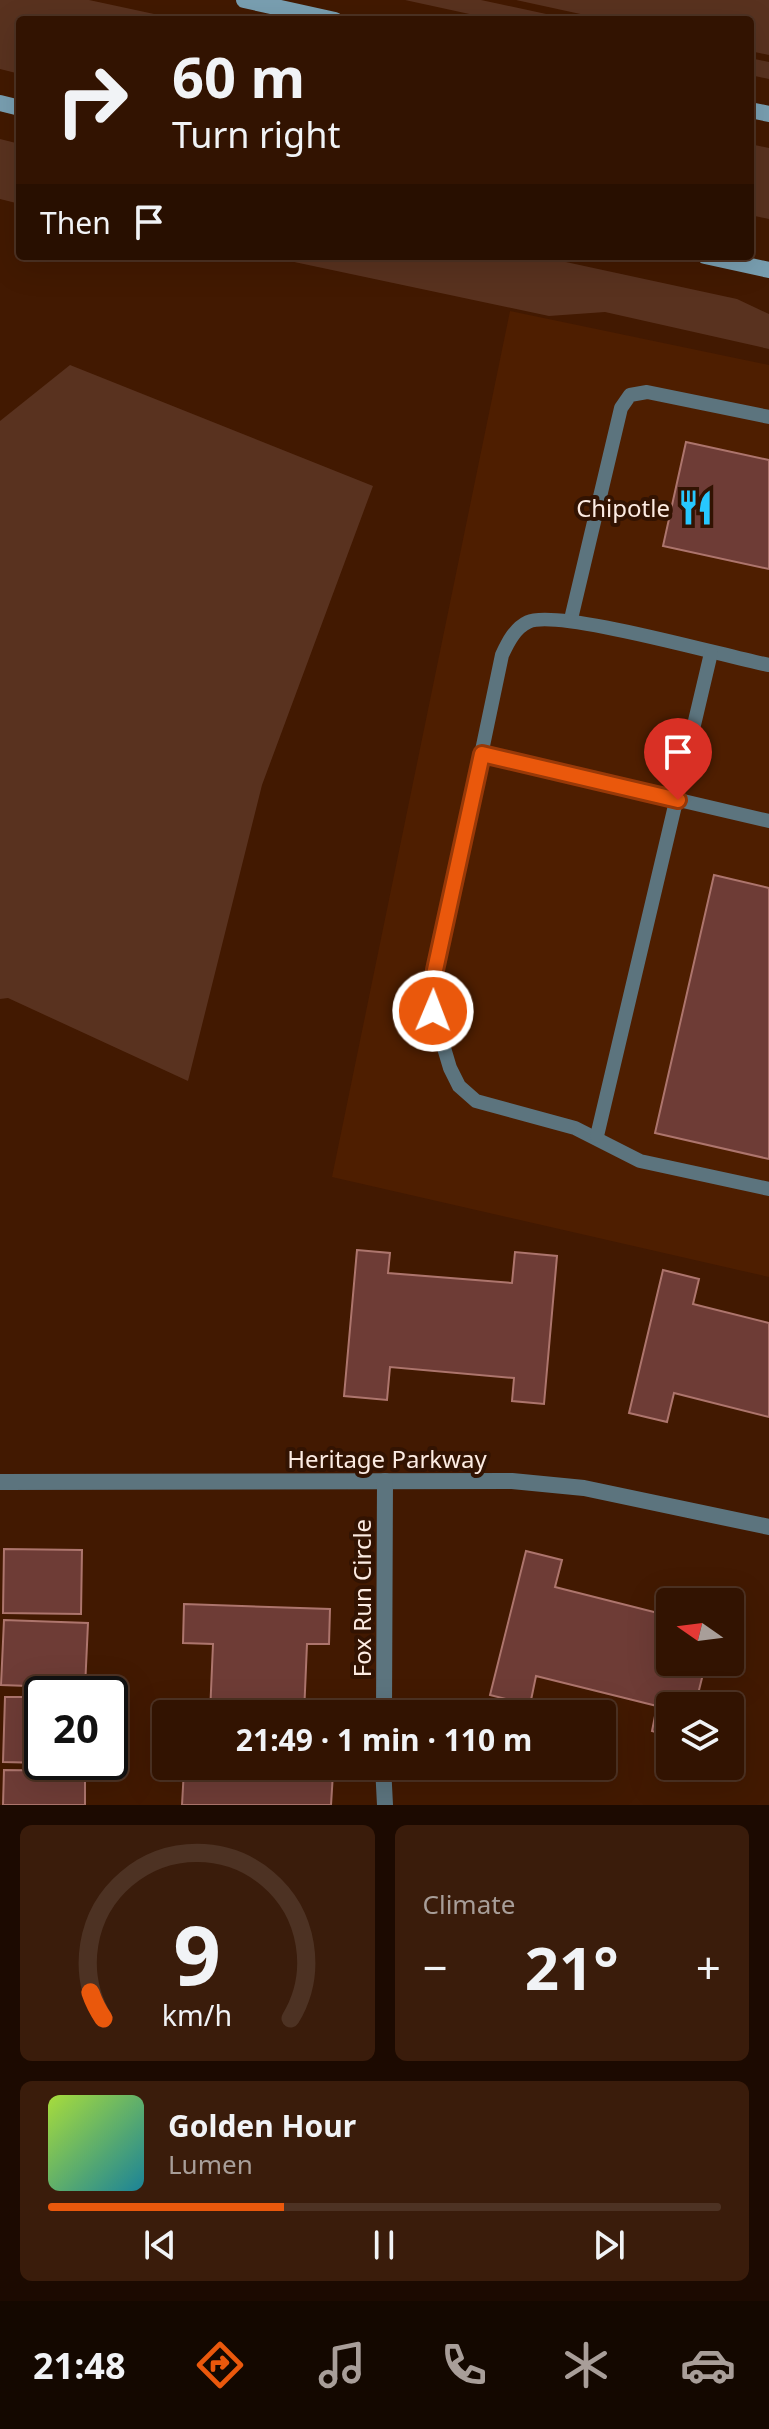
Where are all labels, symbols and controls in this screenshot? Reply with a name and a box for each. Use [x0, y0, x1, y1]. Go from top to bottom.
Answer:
text: 60 m [172, 38, 305, 114]
icon: right [40, 48, 144, 152]
text: Turn right [172, 110, 340, 159]
icon: arrive [127, 200, 171, 244]
text: Then [40, 202, 111, 243]
restaurant icon: Chipotle [677, 488, 715, 526]
place label: Chipotle [576, 491, 670, 524]
pin [644, 718, 712, 800]
icon: arrive [656, 730, 700, 774]
position arrow [391, 969, 475, 1053]
street label: Heritage Parkway [287, 1442, 487, 1475]
street label: Fox Run Circle [345, 1519, 378, 1677]
north arrow [656, 1588, 744, 1676]
map controls [656, 1588, 744, 1780]
speed limit sign: 20 [24, 1676, 128, 1780]
button: layers [656, 1692, 744, 1780]
text: 21:49 · 1 min · 110 m [236, 1719, 532, 1760]
text: Climate [423, 1886, 515, 1922]
text: 9 [173, 1896, 221, 2009]
text: 21° [525, 1926, 619, 2008]
text: − [423, 1937, 448, 1997]
text: + [696, 1937, 721, 1997]
text: km/h [162, 1995, 232, 2034]
text: Golden Hour [168, 2105, 356, 2146]
text: Lumen [168, 2146, 253, 2182]
icon: previous [138, 2223, 182, 2267]
icon: pause [362, 2223, 406, 2267]
icon: next [587, 2223, 631, 2267]
icon: directions [192, 2337, 248, 2393]
icon: music [314, 2337, 370, 2393]
icon: phone [436, 2337, 492, 2393]
icon: climate [558, 2337, 614, 2393]
icon: car [680, 2337, 736, 2393]
text: 21:48 [33, 2341, 126, 2390]

